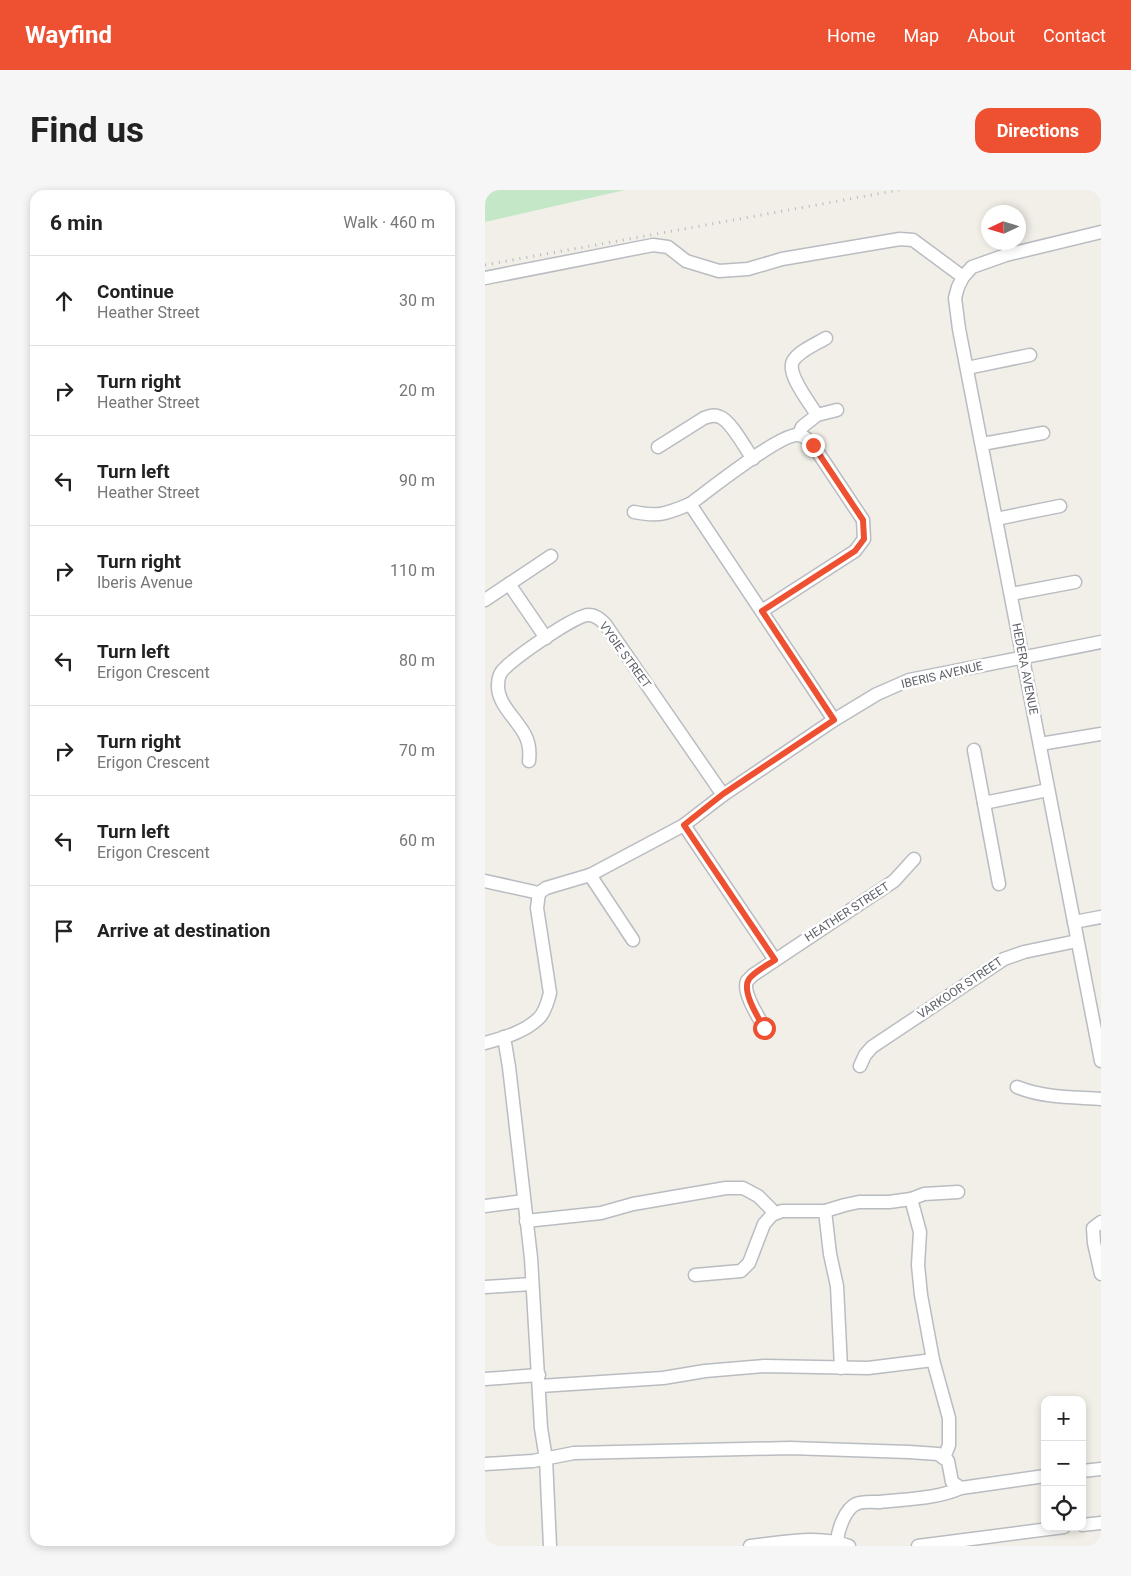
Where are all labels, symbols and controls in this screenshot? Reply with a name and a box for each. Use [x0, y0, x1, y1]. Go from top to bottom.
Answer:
text: Wayfind [25, 21, 112, 49]
text: Home [827, 25, 876, 46]
text: Map [904, 25, 939, 46]
text: About [967, 25, 1015, 46]
text: Contact [1043, 25, 1106, 46]
button: Directions [975, 108, 1101, 153]
text: Find us [30, 110, 144, 151]
north arrow [981, 205, 1026, 250]
text: 6 min [50, 211, 103, 235]
text: Walk · 460 m [343, 213, 435, 232]
text: Continue [97, 280, 174, 303]
icon: ahead [50, 287, 78, 315]
text: 30 m [399, 291, 435, 310]
text: Heather Street [97, 303, 200, 322]
text: Turn right [97, 370, 181, 393]
icon: right [50, 377, 78, 405]
text: 20 m [399, 381, 435, 400]
text: Heather Street [97, 393, 200, 412]
route end [802, 434, 825, 457]
text: Turn left [97, 460, 170, 483]
icon: left [50, 467, 78, 495]
text: 90 m [399, 471, 435, 490]
text: Heather Street [97, 483, 200, 502]
text: Turn right [97, 550, 181, 573]
icon: right [50, 557, 78, 585]
text: 110 m [390, 561, 435, 580]
text: Iberis Avenue [97, 573, 193, 592]
street label: VYGIE STREET [596, 619, 654, 691]
street label: HEDERA AVENUE [1009, 622, 1041, 716]
text: Turn left [97, 640, 170, 663]
icon: left [50, 647, 78, 675]
text: 80 m [399, 651, 435, 670]
street label: IBERIS AVENUE [900, 659, 984, 691]
text: Erigon Crescent [97, 663, 210, 682]
text: Turn right [97, 730, 181, 753]
icon: right [50, 737, 78, 765]
text: 70 m [399, 741, 435, 760]
text: Erigon Crescent [97, 753, 210, 772]
text: Turn left [97, 820, 170, 843]
icon: left [50, 827, 78, 855]
text: 60 m [399, 831, 435, 850]
text: Erigon Crescent [97, 843, 210, 862]
street label: HEATHER STREET [802, 879, 892, 945]
icon: arrive [50, 917, 78, 945]
text: Arrive at destination [97, 919, 270, 942]
street label: VARKOOR STREET [915, 954, 1005, 1022]
route start [753, 1017, 776, 1040]
map controls [1041, 1396, 1086, 1531]
button: + [1041, 1396, 1086, 1441]
button: − [1041, 1441, 1086, 1486]
button: locate [1041, 1486, 1086, 1531]

